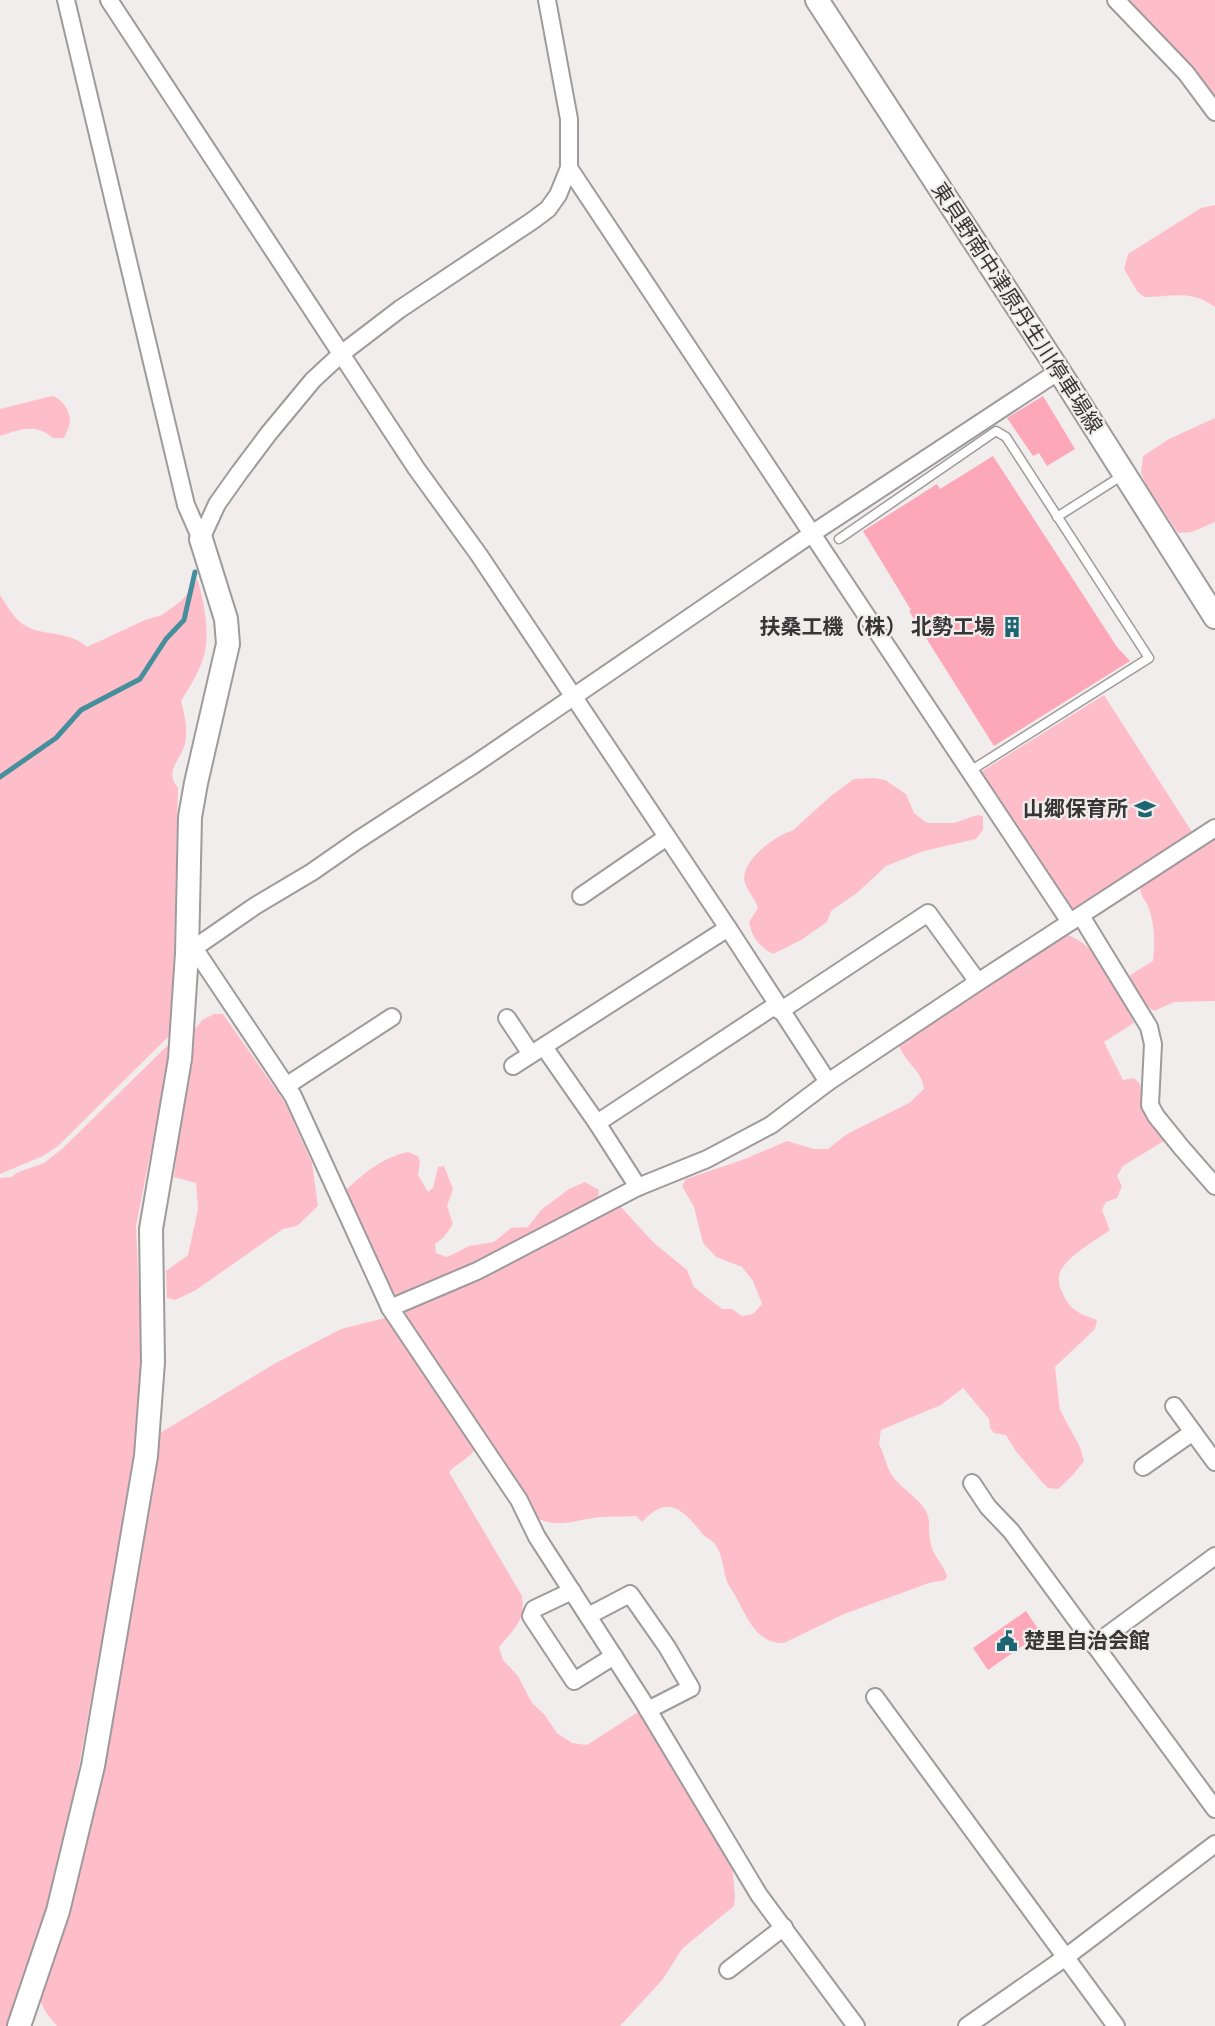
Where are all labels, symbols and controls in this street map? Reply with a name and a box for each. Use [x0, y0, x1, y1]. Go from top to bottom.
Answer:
street label: 東貝野南中津原丹生川停車場線 [927, 178, 1108, 438]
place label: 扶桑工機（株） 北勢工場 [760, 614, 995, 639]
building icon: 扶桑工機（株） 北勢工場 [1000, 615, 1024, 639]
place label: 山郷保育所 [1023, 796, 1128, 821]
school or university icon: 山郷保育所 [1133, 797, 1157, 821]
place label: 楚里自治会館 [1024, 1628, 1150, 1653]
public building icon: 楚里自治会館 [995, 1629, 1019, 1653]

